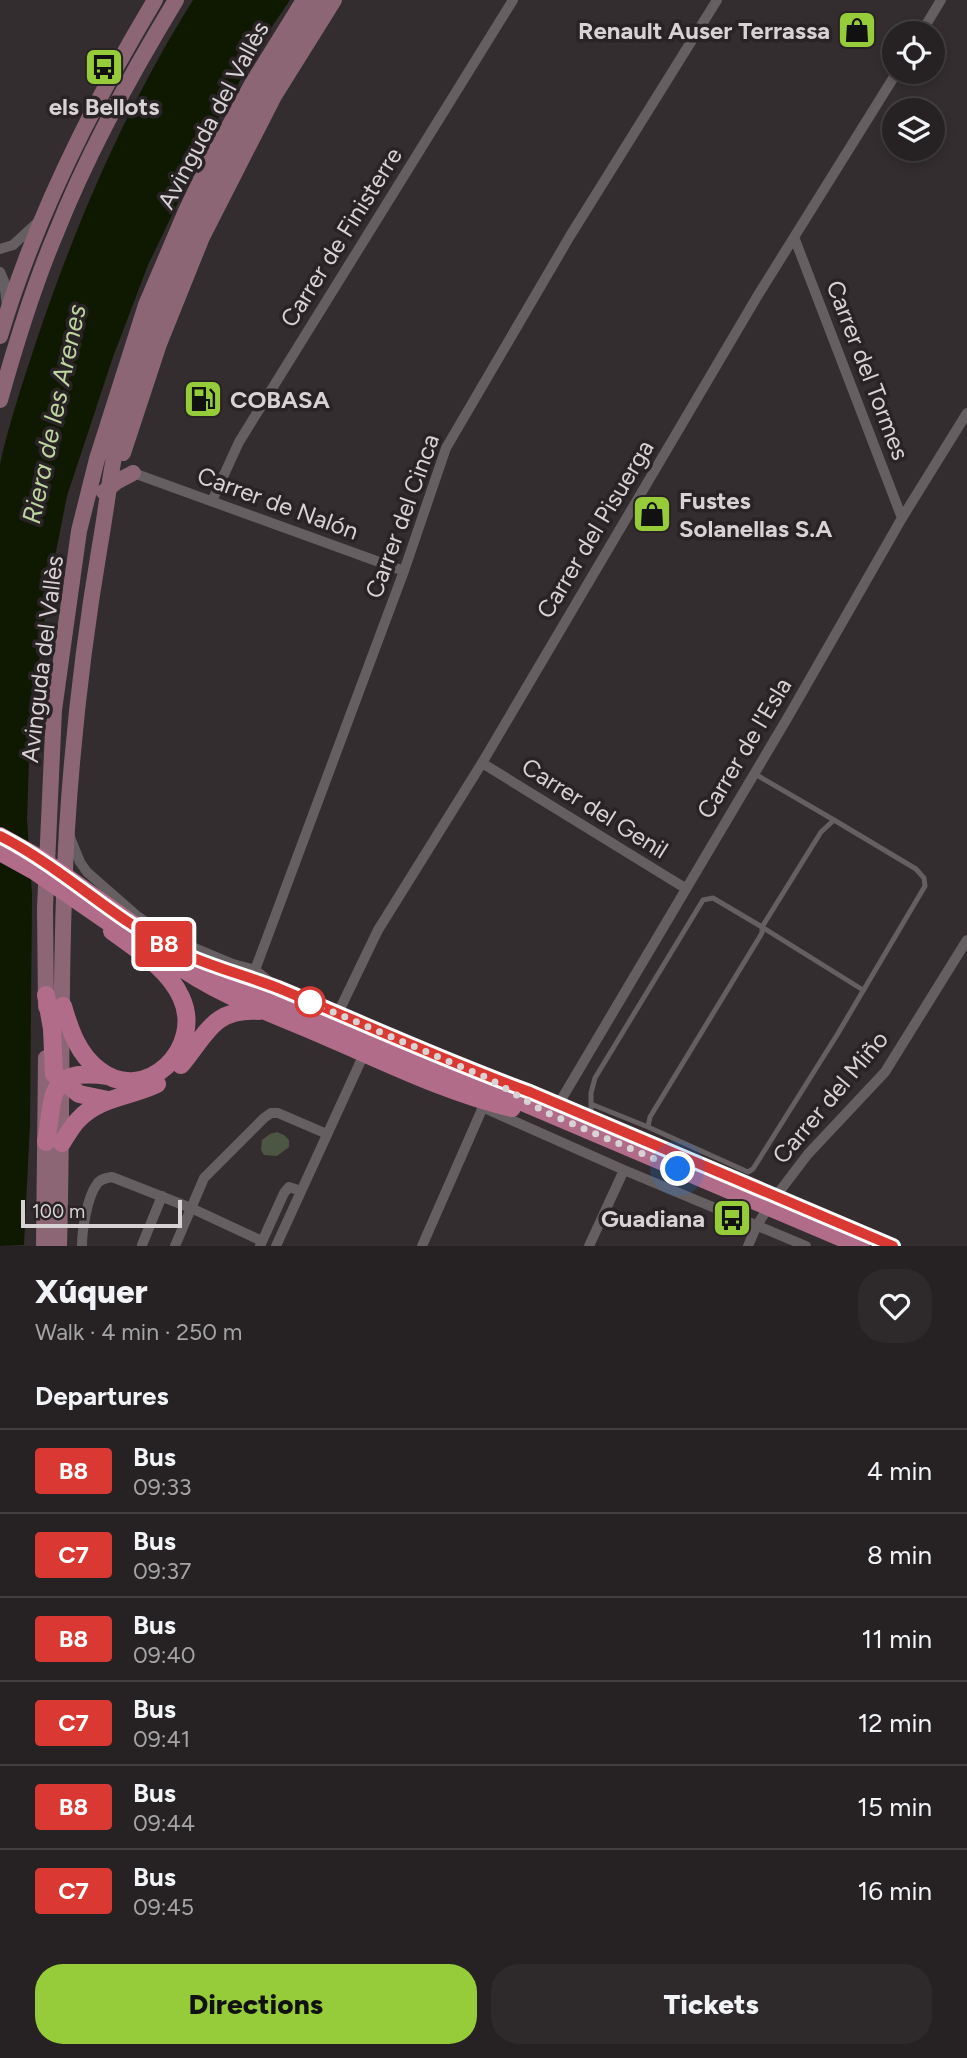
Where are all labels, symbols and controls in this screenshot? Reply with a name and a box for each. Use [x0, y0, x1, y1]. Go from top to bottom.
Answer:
shop icon: Renault Auser Terrassa [836, 9, 878, 51]
street label: Avinguda del Vallès [151, 16, 275, 214]
place label: Renault Auser Terrassa [578, 16, 830, 45]
map controls [882, 21, 945, 161]
button: locate [882, 21, 945, 84]
bus stop icon: els Bellots [83, 46, 125, 88]
place label: els Bellots [49, 92, 159, 121]
button: layers [882, 98, 945, 161]
street label: Carrer de Finisterre [274, 142, 408, 332]
street label: Carrer del Tormes [820, 276, 916, 464]
water label: Riera de les Arenes [15, 301, 93, 527]
fuel station icon: COBASA [182, 378, 224, 420]
place label: COBASA [230, 385, 330, 414]
street label: Carrer del Cinca [359, 430, 445, 602]
street label: Carrer del Pisuerga [530, 435, 660, 623]
street label: Carrer de Nalón [193, 460, 363, 546]
place label: Fustes Solanellas S.A [679, 486, 832, 543]
shop icon: Fustes Solanellas S.A [631, 493, 673, 535]
street label: Avinguda del Vallès [15, 554, 69, 764]
street label: Carrer de l'Esla [691, 672, 797, 824]
street label: Carrer del Genil [517, 751, 673, 865]
line badge: B8 [132, 921, 196, 967]
text: B8 [149, 929, 179, 958]
unlabelled marker [295, 987, 325, 1017]
street label: Carrer del Miño [766, 1025, 894, 1169]
your location [660, 1151, 695, 1186]
scale bar [21, 1197, 182, 1229]
bus stop icon: Guadiana [711, 1197, 753, 1239]
text: 100 m [32, 1200, 85, 1223]
place label: Guadiana [601, 1204, 705, 1233]
button: heart [858, 1269, 932, 1343]
text: Xúquer [35, 1272, 148, 1311]
text: Walk · 4 min · 250 m [35, 1318, 242, 1346]
text: Departures [35, 1380, 169, 1412]
text: Bus [133, 1441, 176, 1473]
text: 4 min [867, 1455, 932, 1487]
text: B8 [59, 1456, 88, 1485]
text: 09:33 [133, 1473, 192, 1501]
text: Bus [133, 1525, 176, 1557]
text: 8 min [867, 1539, 932, 1571]
text: C7 [58, 1540, 89, 1569]
text: 09:37 [133, 1557, 191, 1585]
text: Bus [133, 1609, 176, 1641]
text: 11 min [861, 1623, 932, 1655]
text: B8 [59, 1624, 88, 1653]
text: 09:40 [133, 1641, 196, 1669]
text: Bus [133, 1693, 176, 1725]
text: 12 min [858, 1707, 932, 1739]
text: C7 [58, 1708, 89, 1737]
text: 09:41 [133, 1725, 190, 1753]
text: Bus [133, 1777, 176, 1809]
text: 15 min [857, 1791, 932, 1823]
text: B8 [59, 1792, 88, 1821]
text: 09:44 [133, 1809, 195, 1837]
text: Bus [133, 1861, 176, 1893]
text: 16 min [857, 1875, 932, 1907]
text: C7 [58, 1876, 89, 1905]
text: 09:45 [133, 1893, 194, 1921]
button: Directions [35, 1964, 477, 2044]
button: Tickets [491, 1964, 932, 2044]

